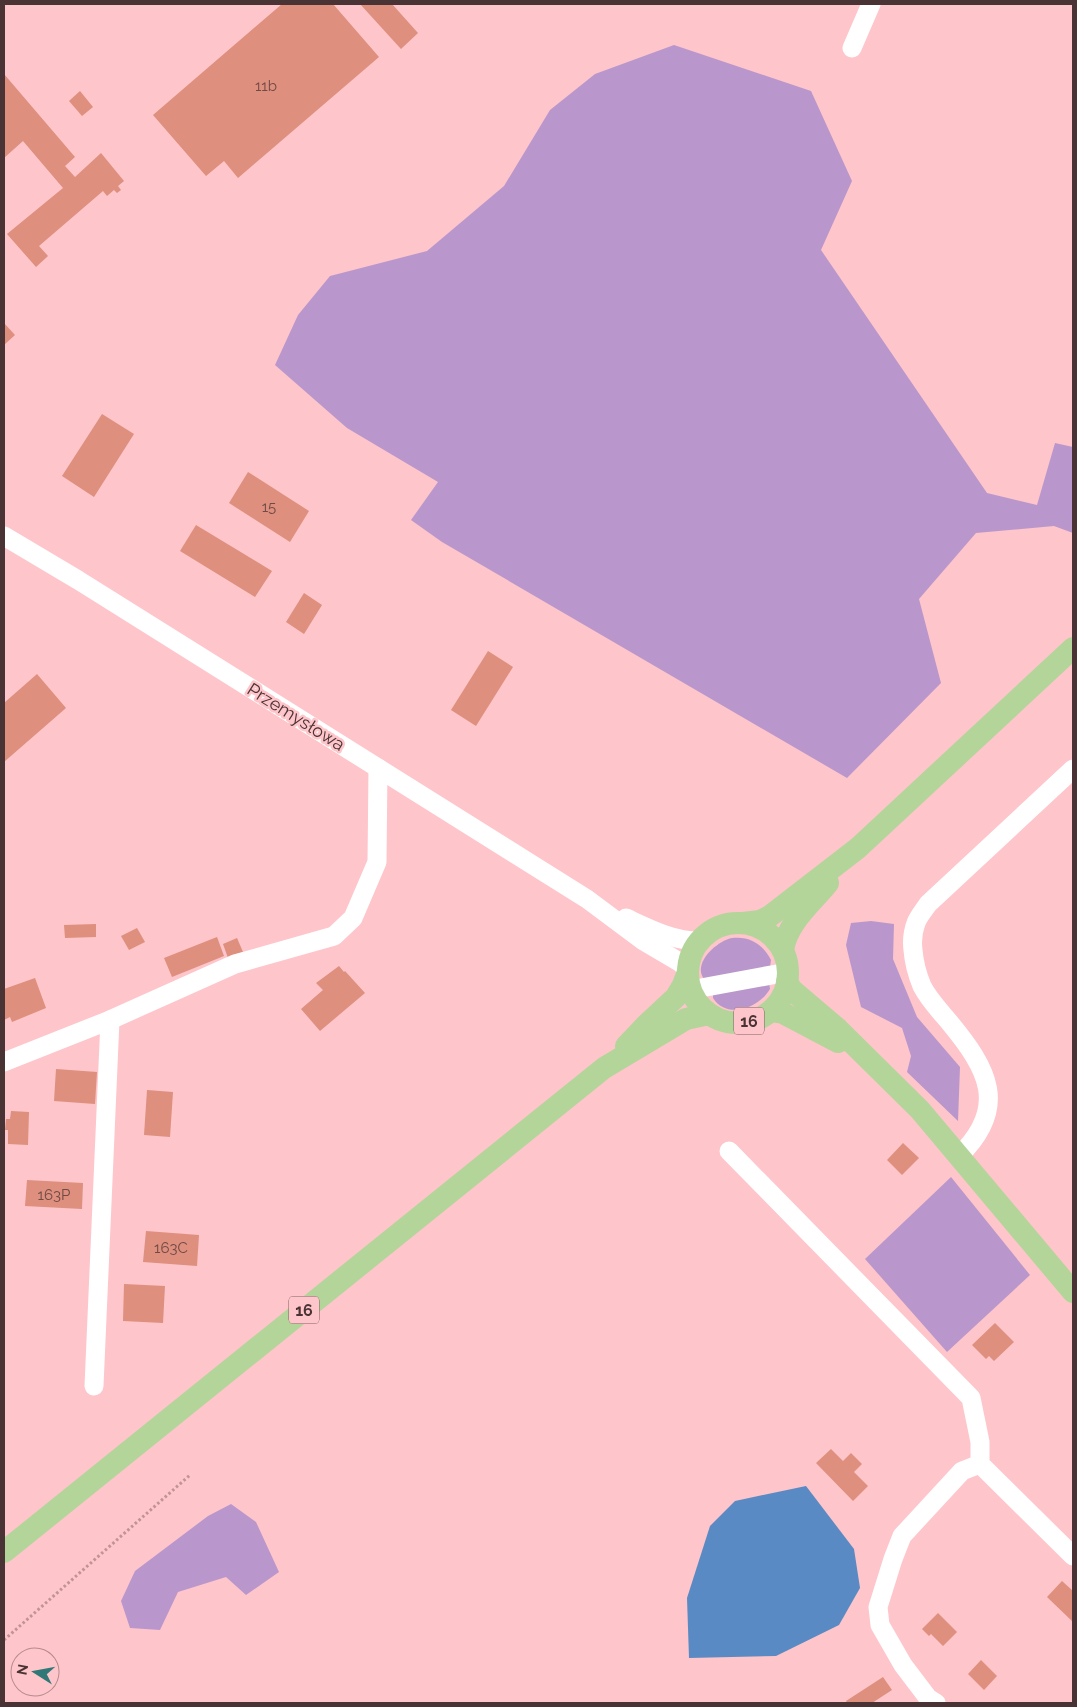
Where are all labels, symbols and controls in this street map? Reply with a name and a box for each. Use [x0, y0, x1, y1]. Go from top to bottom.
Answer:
house number: 11b [255, 77, 277, 95]
house number: 15 [262, 498, 276, 516]
street label: Przemysłowa [244, 678, 349, 755]
road number: 16 [734, 1008, 764, 1034]
house number: 163P [38, 1186, 70, 1204]
house number: 163C [154, 1239, 188, 1257]
road number: 16 [289, 1296, 319, 1324]
north arrow [10, 1647, 60, 1697]
text: N [13, 1663, 31, 1676]

